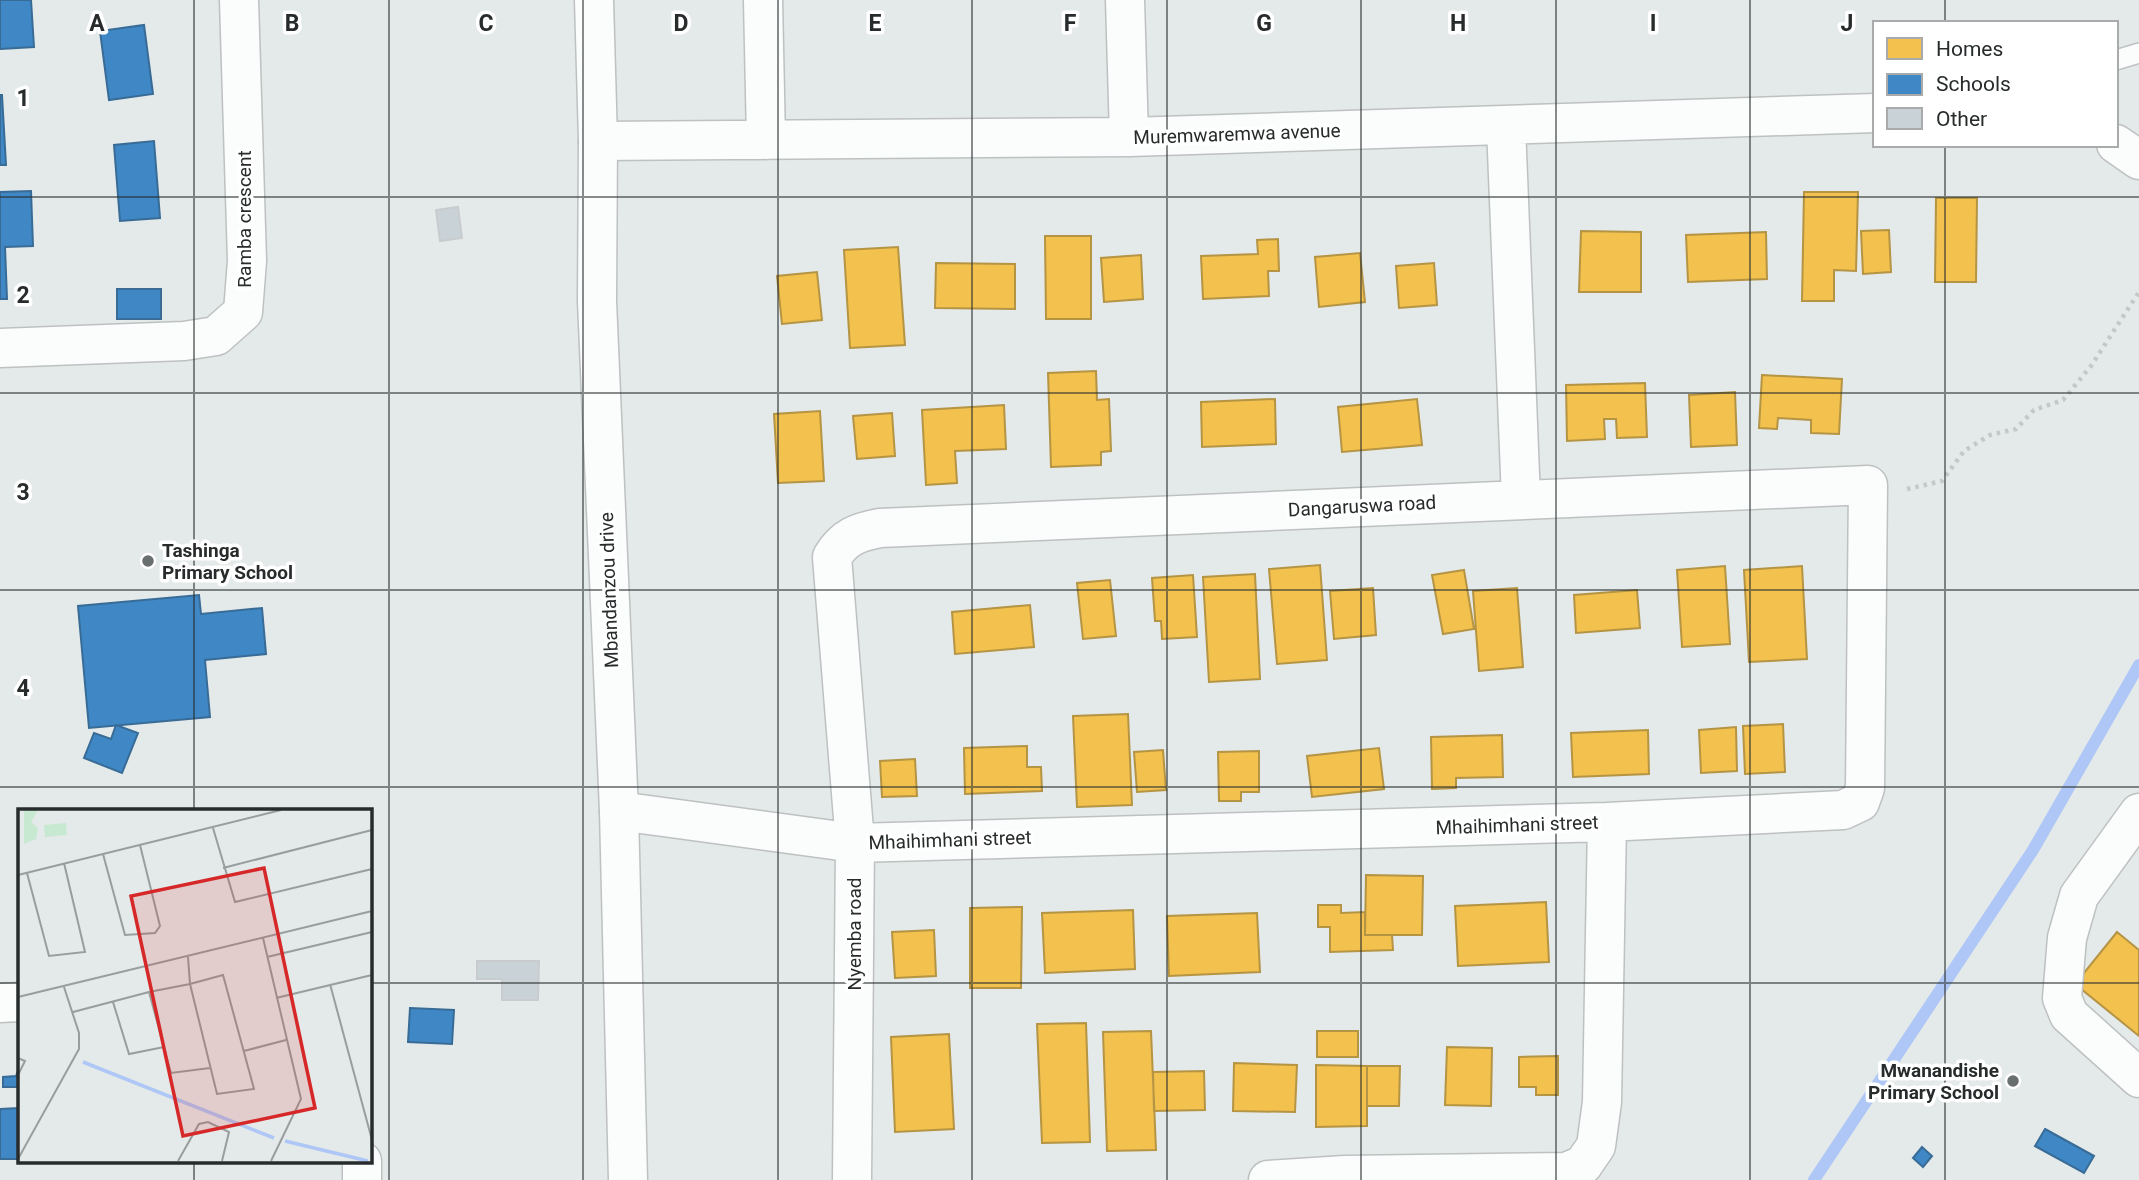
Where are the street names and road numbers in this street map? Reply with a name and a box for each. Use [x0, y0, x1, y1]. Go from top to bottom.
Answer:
street label: Muremwaremwa avenue [1133, 119, 1341, 149]
street label: Ramba crescent [233, 150, 256, 288]
street label: Dangaruswa road [1287, 491, 1437, 521]
street label: Mbandanzou drive [595, 512, 623, 668]
street label: Mhaihimhani street [1435, 811, 1599, 839]
street label: Mhaihimhani street [868, 826, 1032, 854]
street label: Nyemba road [843, 877, 866, 991]

